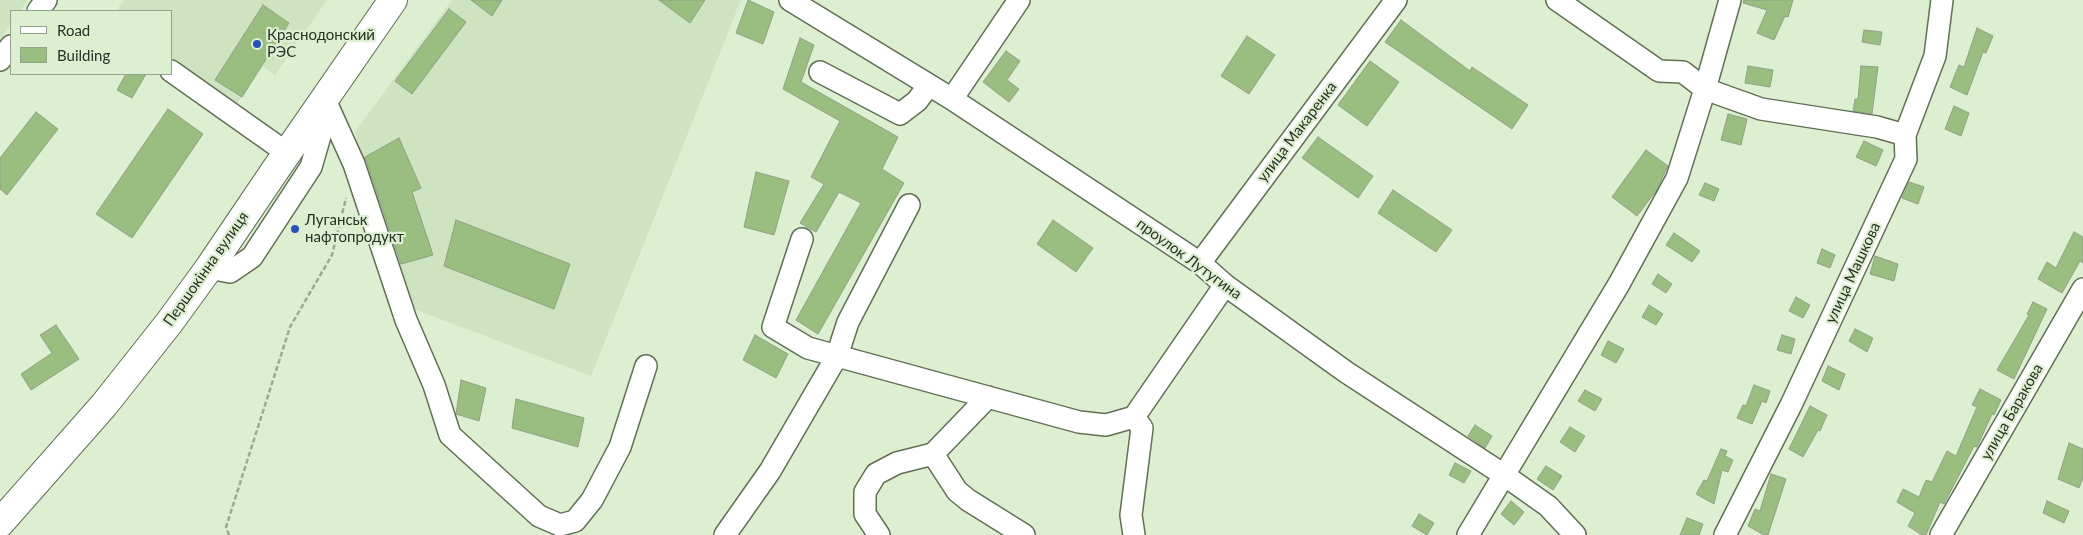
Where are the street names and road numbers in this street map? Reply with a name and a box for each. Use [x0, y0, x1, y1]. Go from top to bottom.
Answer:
street label: улица Макаренка [1253, 78, 1341, 186]
street label: Першокінна вулиця [160, 208, 252, 330]
street label: проулок Лутугина [1133, 215, 1245, 303]
street label: улица Машкова [1822, 220, 1884, 326]
street label: улица Баракова [1977, 361, 2047, 463]

